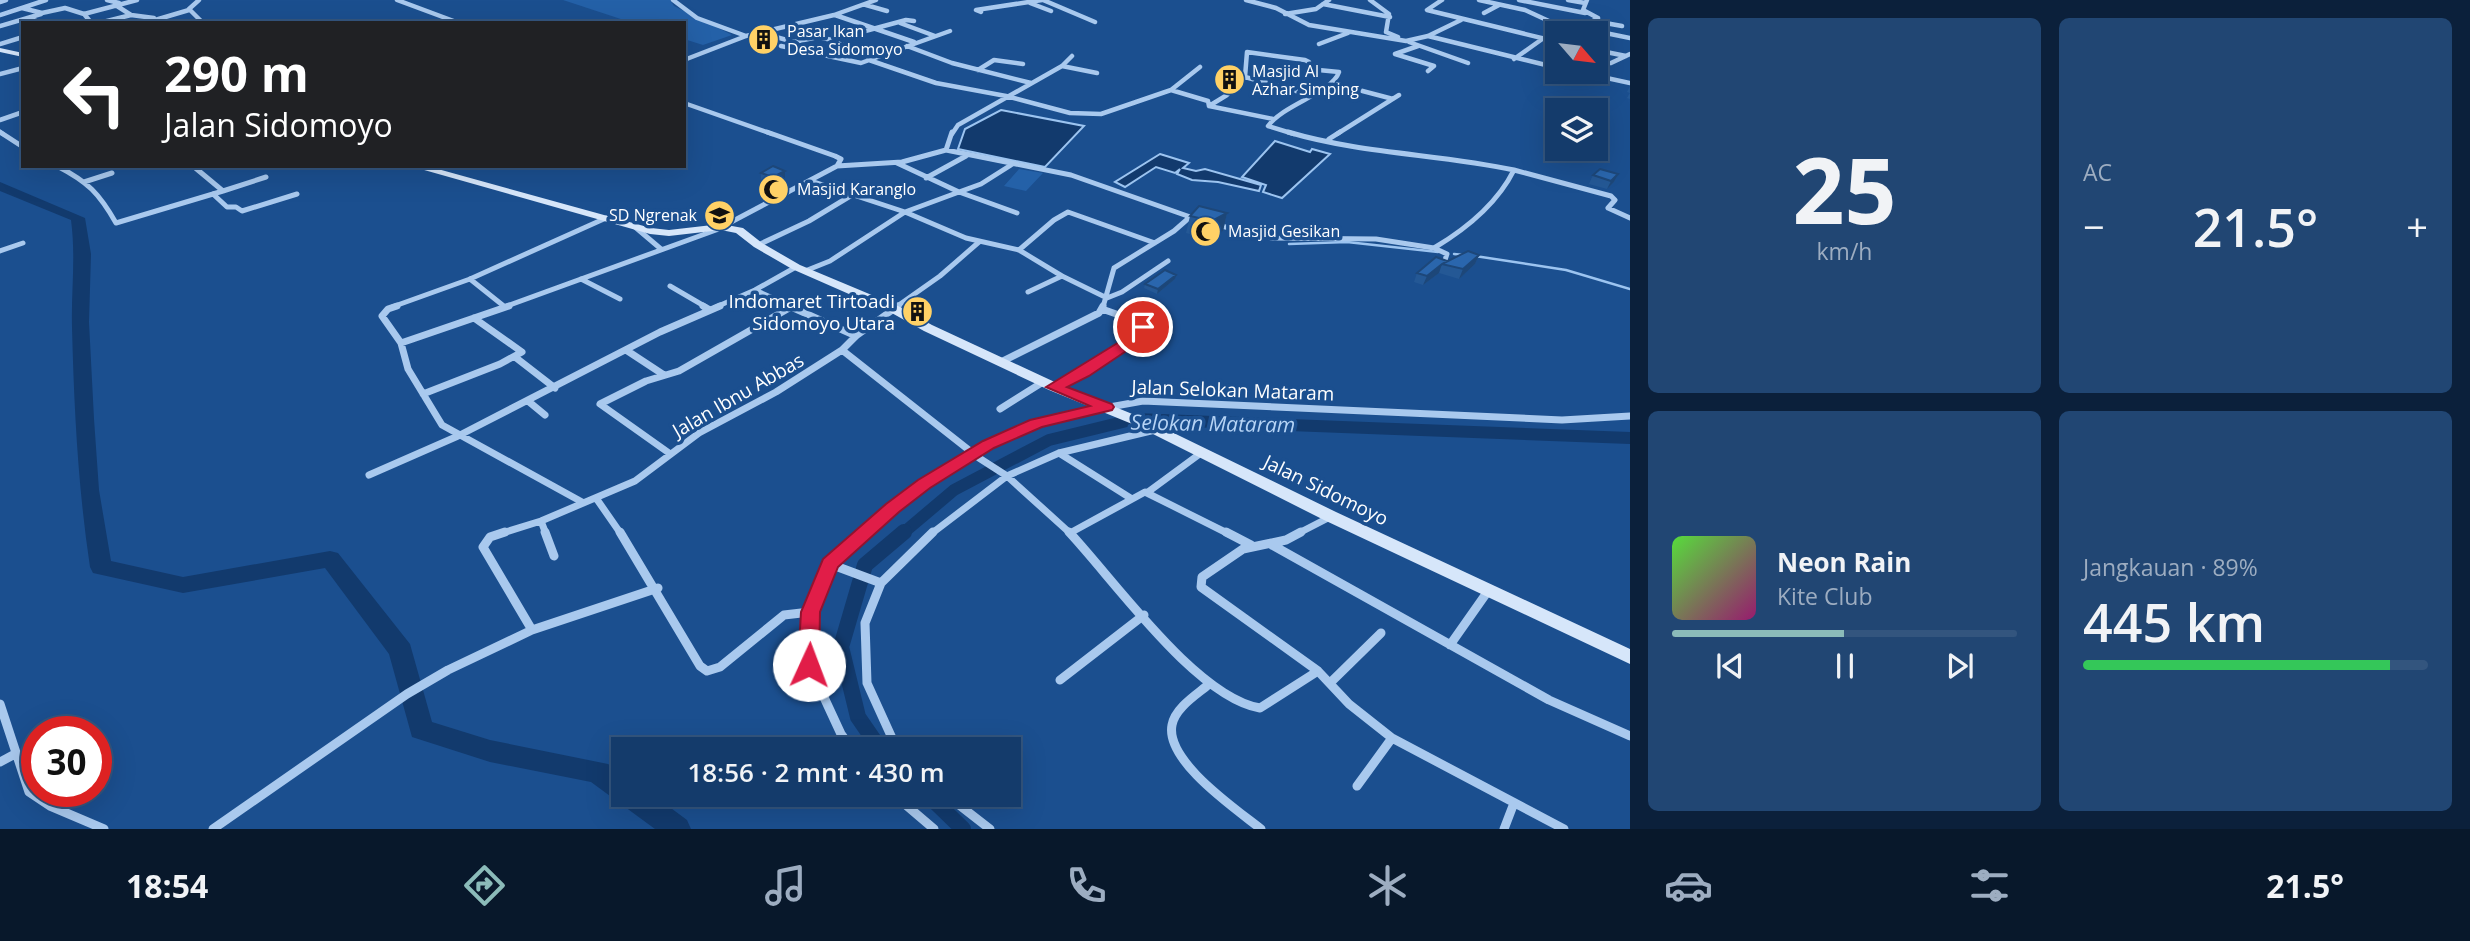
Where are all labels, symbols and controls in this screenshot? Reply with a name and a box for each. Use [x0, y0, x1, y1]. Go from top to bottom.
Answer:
place label: Pasar Ikan Desa Sidomoyo [787, 20, 903, 60]
north arrow [1545, 21, 1608, 84]
map controls [1545, 21, 1608, 161]
building icon: Pasar Ikan Desa Sidomoyo [747, 23, 781, 57]
text: 290 m [164, 40, 309, 106]
icon: left [49, 49, 140, 140]
place label: Masjid Al Azhar Simping [1252, 60, 1359, 100]
building icon: Masjid Al Azhar Simping [1212, 63, 1246, 97]
button: layers [1545, 98, 1608, 161]
text: Jalan Sidomoyo [164, 103, 393, 146]
text: 25 [1792, 127, 1897, 251]
text: AC [2083, 156, 2112, 188]
mosque icon: Masjid Karanglo [757, 172, 791, 206]
place label: Masjid Karanglo [797, 178, 916, 200]
text: 21.5° [2193, 191, 2318, 262]
school or university icon: SD Ngrenak [703, 198, 737, 232]
text: − [2083, 200, 2105, 252]
text: + [2406, 200, 2428, 252]
place label: SD Ngrenak [609, 204, 698, 226]
mosque icon: Masjid Gesikan [1188, 214, 1222, 248]
place label: Masjid Gesikan [1228, 220, 1340, 242]
text: km/h [1817, 235, 1872, 267]
place label: Indomaret Tirtoadi Sidomoyo Utara [728, 288, 895, 336]
building icon: Indomaret Tirtoadi Sidomoyo Utara [901, 295, 935, 329]
pin [1113, 297, 1173, 357]
icon: arrive [1124, 308, 1162, 346]
street label: Jalan Ibnu Abbas [666, 347, 808, 444]
street label: Jalan Selokan Mataram [1129, 373, 1335, 407]
water label: Selokan Mataram [1130, 408, 1296, 438]
street label: Jalan Sidomoyo [1257, 448, 1393, 531]
text: Neon Rain [1777, 544, 1911, 580]
text: Jangkauan · 89% [2083, 551, 2258, 583]
text: Kite Club [1777, 580, 1872, 612]
text: 445 km [2083, 586, 2265, 657]
position arrow [772, 628, 846, 702]
icon: previous [1711, 647, 1749, 685]
icon: pause [1826, 647, 1864, 685]
icon: next [1941, 647, 1979, 685]
speed limit sign: 30 [21, 716, 112, 807]
text: 18:56 · 2 mnt · 430 m [687, 754, 945, 790]
icon: directions [460, 861, 509, 910]
icon: music [761, 861, 810, 910]
icon: phone [1062, 861, 1111, 910]
icon: climate [1363, 861, 1412, 910]
icon: car [1664, 861, 1713, 910]
icon: filters [1965, 861, 2014, 910]
text: 18:54 [126, 864, 208, 907]
text: 21.5° [2266, 864, 2344, 907]

